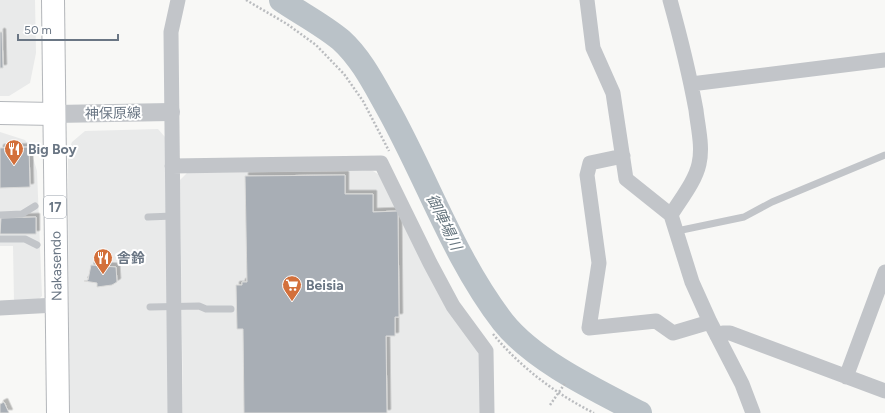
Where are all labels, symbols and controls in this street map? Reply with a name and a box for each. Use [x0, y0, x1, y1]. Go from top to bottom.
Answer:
scale bar [18, 16, 118, 42]
text: 50 m [24, 23, 52, 37]
street label: 神保原線 [85, 105, 141, 122]
restaurant icon: Big Boy [3, 138, 25, 166]
place label: Big Boy [28, 141, 77, 158]
water label: 御陣場川 [423, 191, 466, 255]
road number: 17 [44, 196, 66, 218]
street label: Nakasendo [47, 231, 66, 301]
restaurant icon: 舎鈴 [92, 247, 114, 275]
place label: 舎鈴 [117, 250, 145, 267]
supermarket icon: Beisia [281, 274, 303, 302]
place label: Beisia [306, 277, 344, 294]

